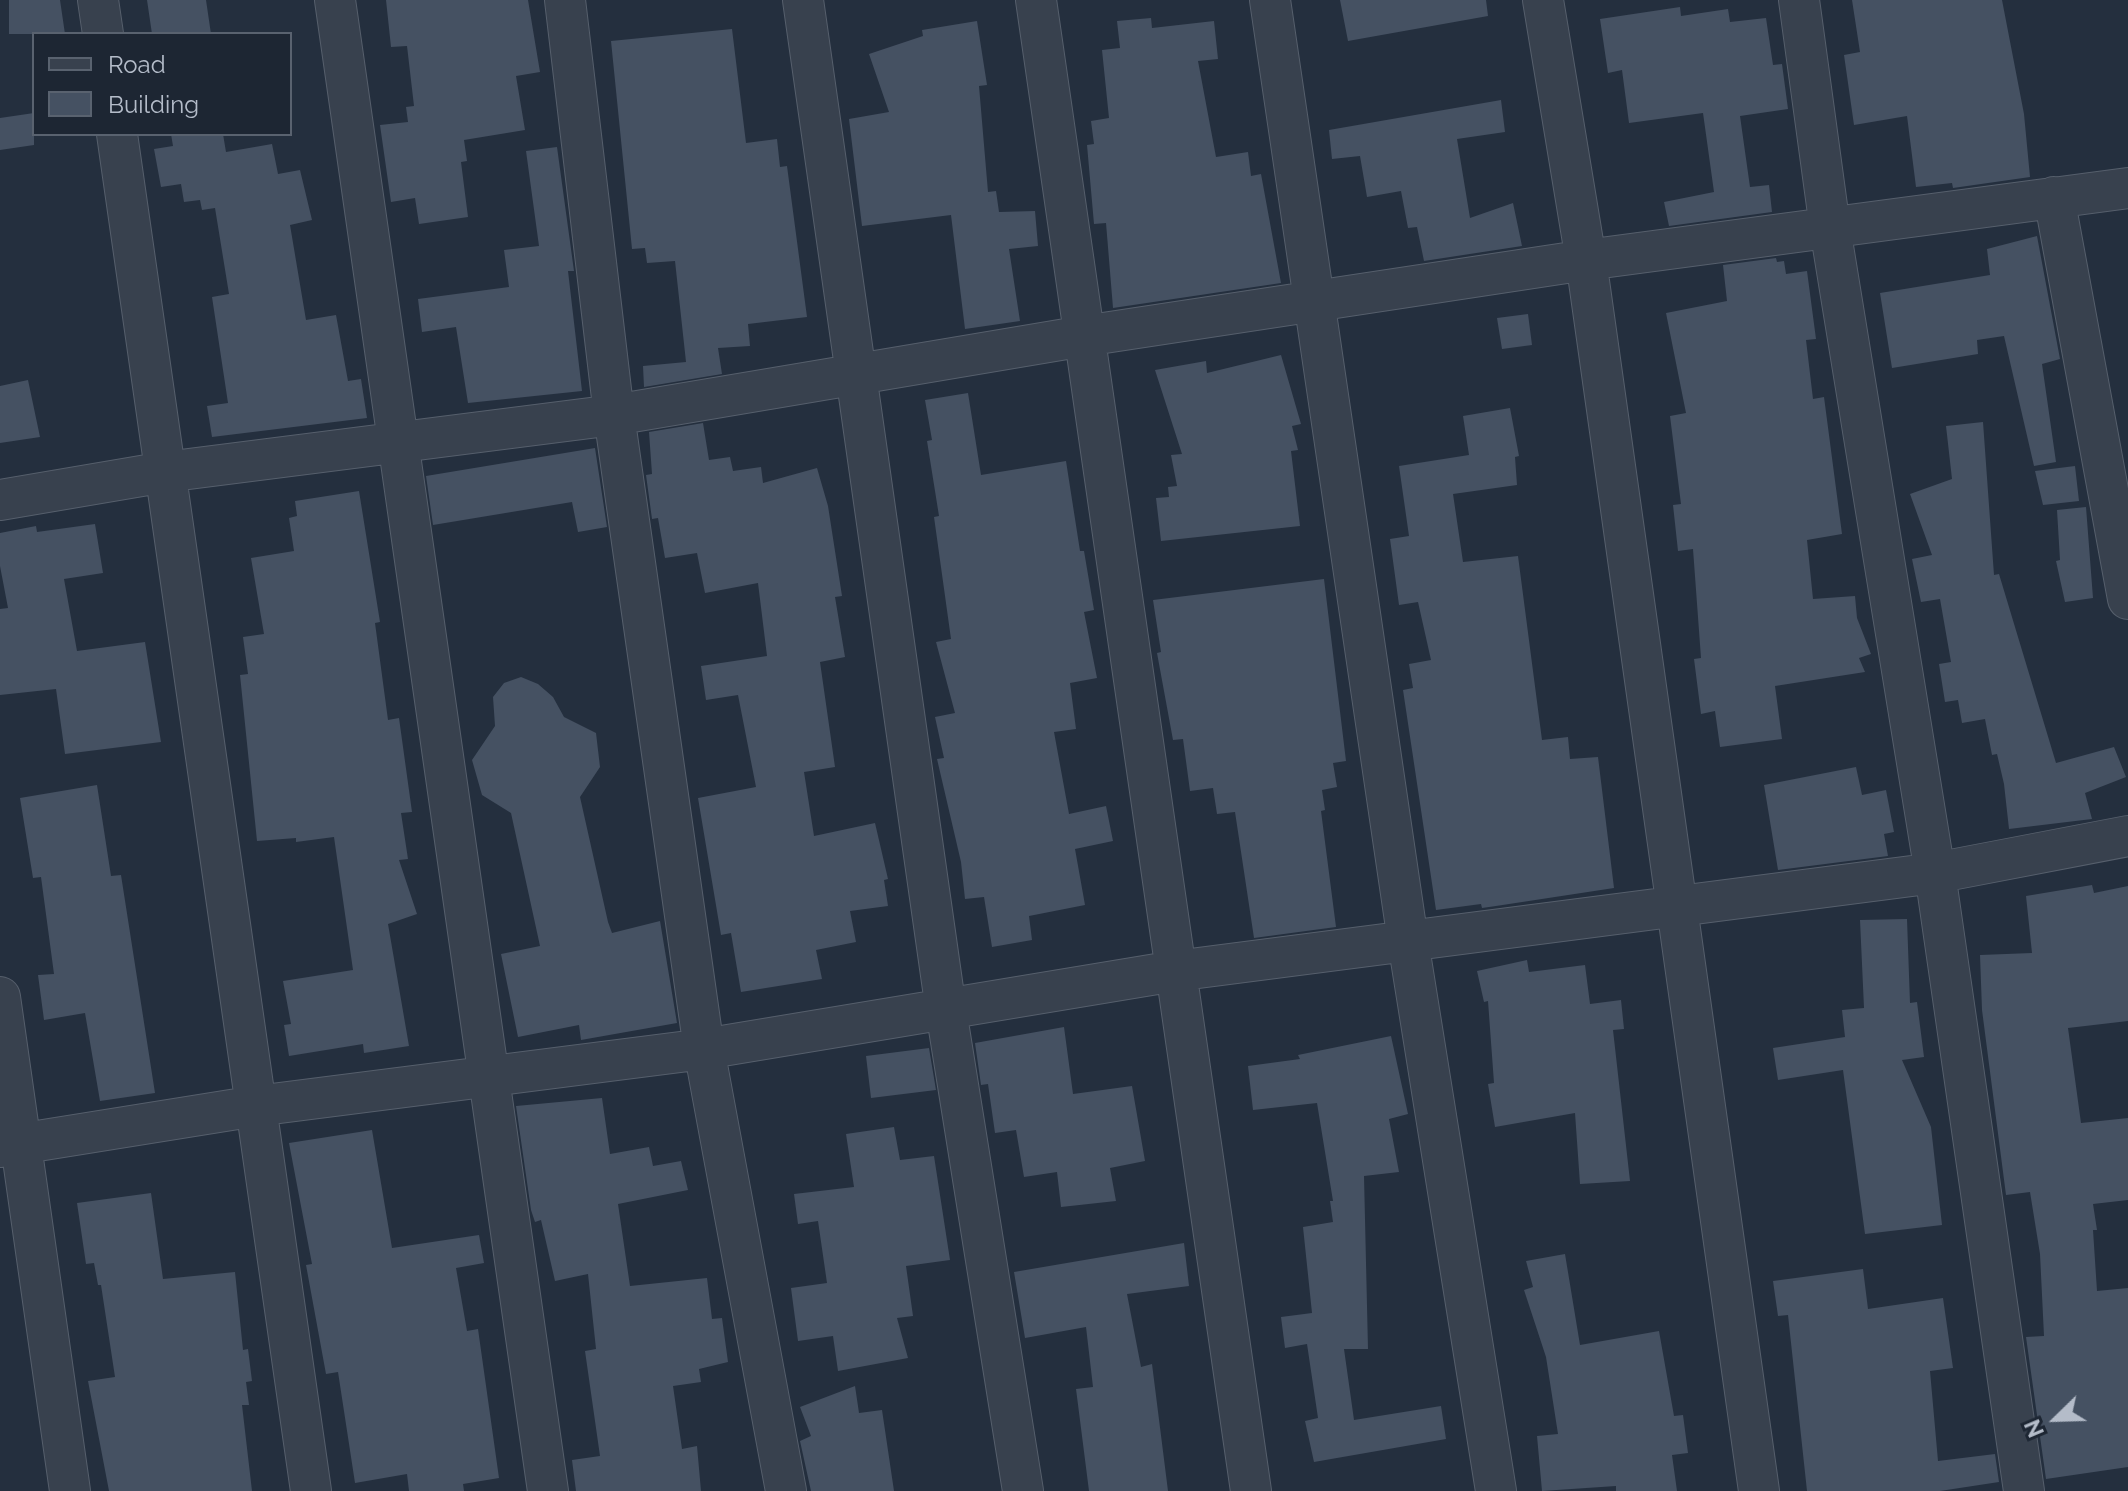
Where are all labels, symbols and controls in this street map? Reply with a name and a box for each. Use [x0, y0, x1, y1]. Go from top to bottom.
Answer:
legend [32, 32, 292, 136]
text: Road [108, 50, 166, 79]
text: Building [108, 90, 199, 119]
north arrow [2016, 1379, 2096, 1459]
text: N [2019, 1416, 2049, 1441]

